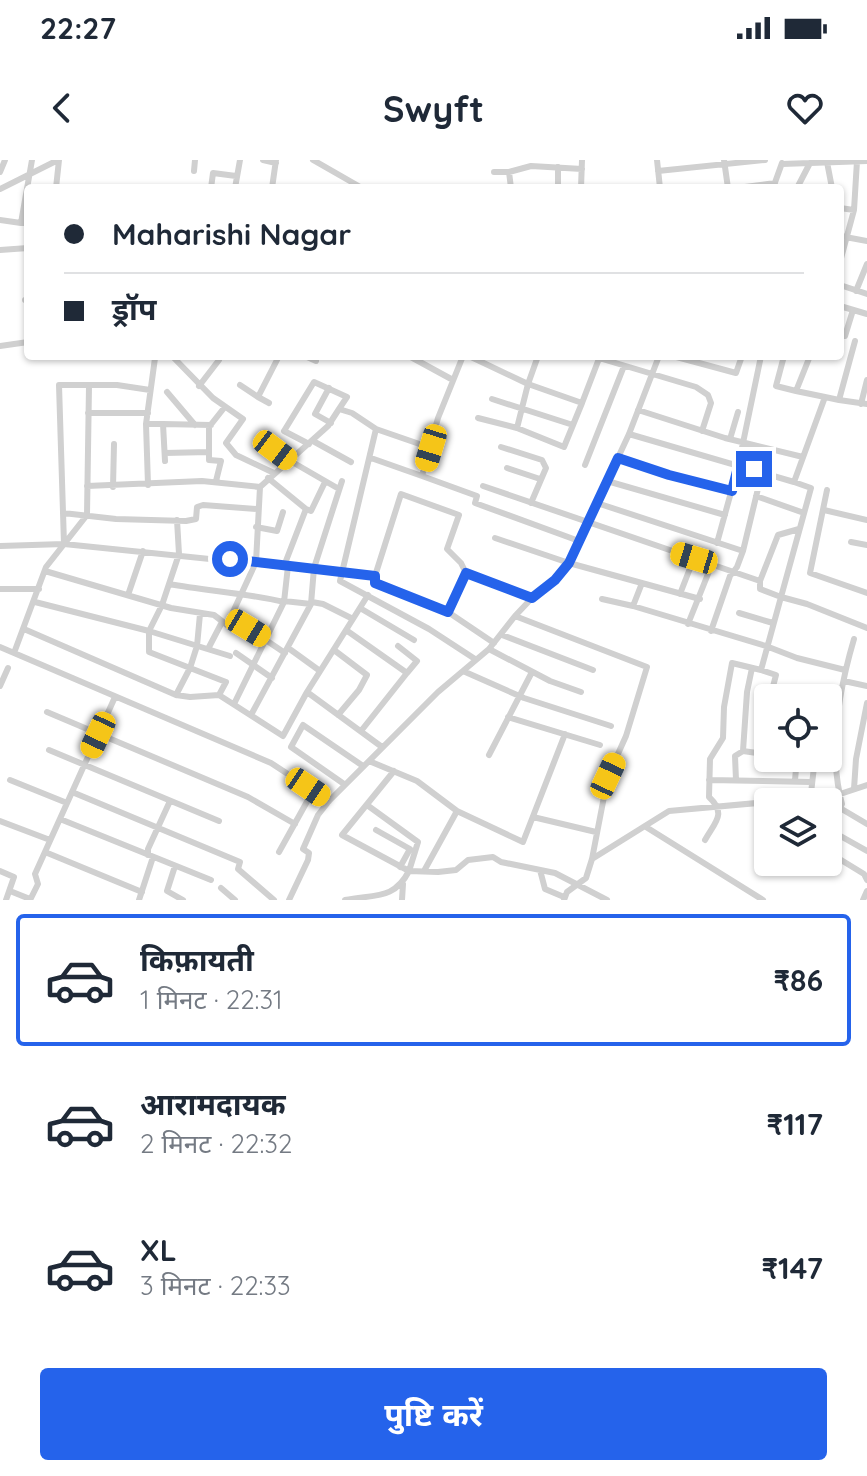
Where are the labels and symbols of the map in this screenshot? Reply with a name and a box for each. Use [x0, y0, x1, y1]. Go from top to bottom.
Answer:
car [413, 422, 449, 474]
car [249, 426, 301, 474]
route end [736, 451, 772, 487]
car [668, 540, 720, 576]
route start [212, 541, 248, 577]
car [221, 605, 275, 651]
car [77, 708, 119, 762]
car [587, 749, 629, 803]
car [281, 764, 335, 810]

